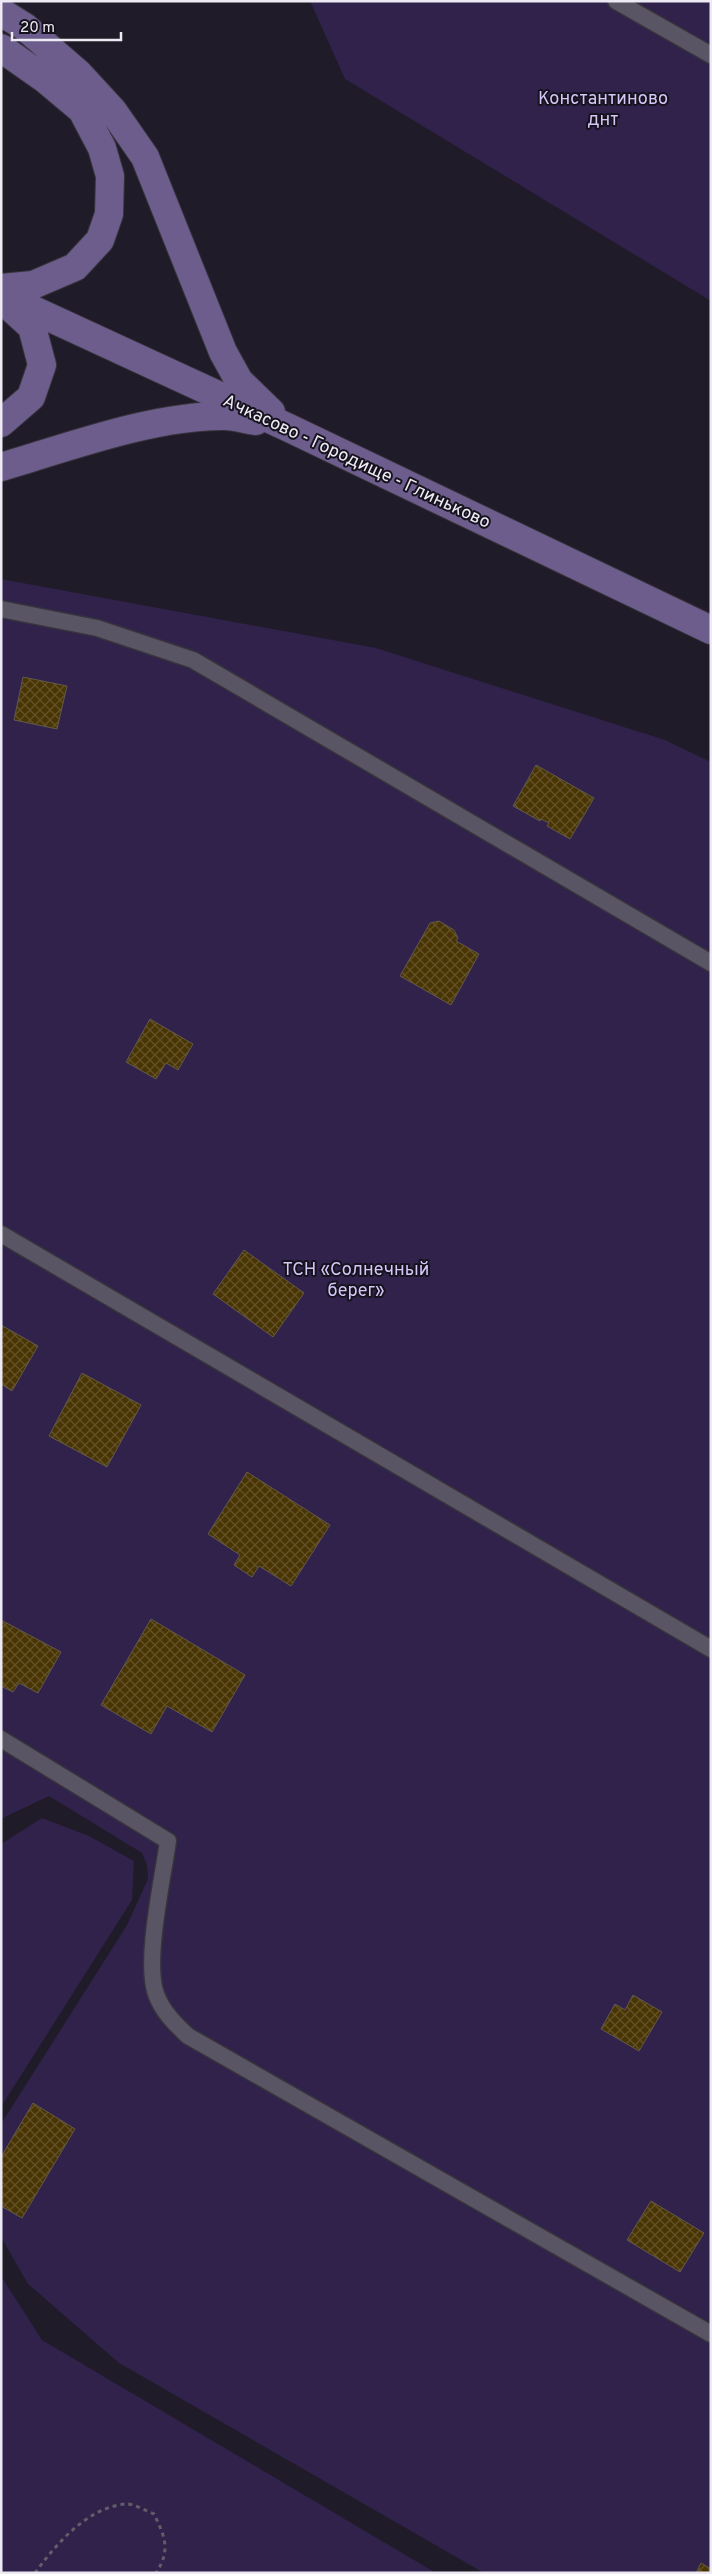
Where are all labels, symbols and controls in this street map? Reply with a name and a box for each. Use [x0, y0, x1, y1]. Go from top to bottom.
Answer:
scale bar [12, 10, 121, 42]
text: 20 m [20, 19, 55, 38]
park label: Константиново днт [538, 88, 668, 132]
street label: Ачкасово - Городище - Глиньково [219, 390, 494, 535]
park label: ТСН «Солнечный берег» [283, 1259, 429, 1303]

